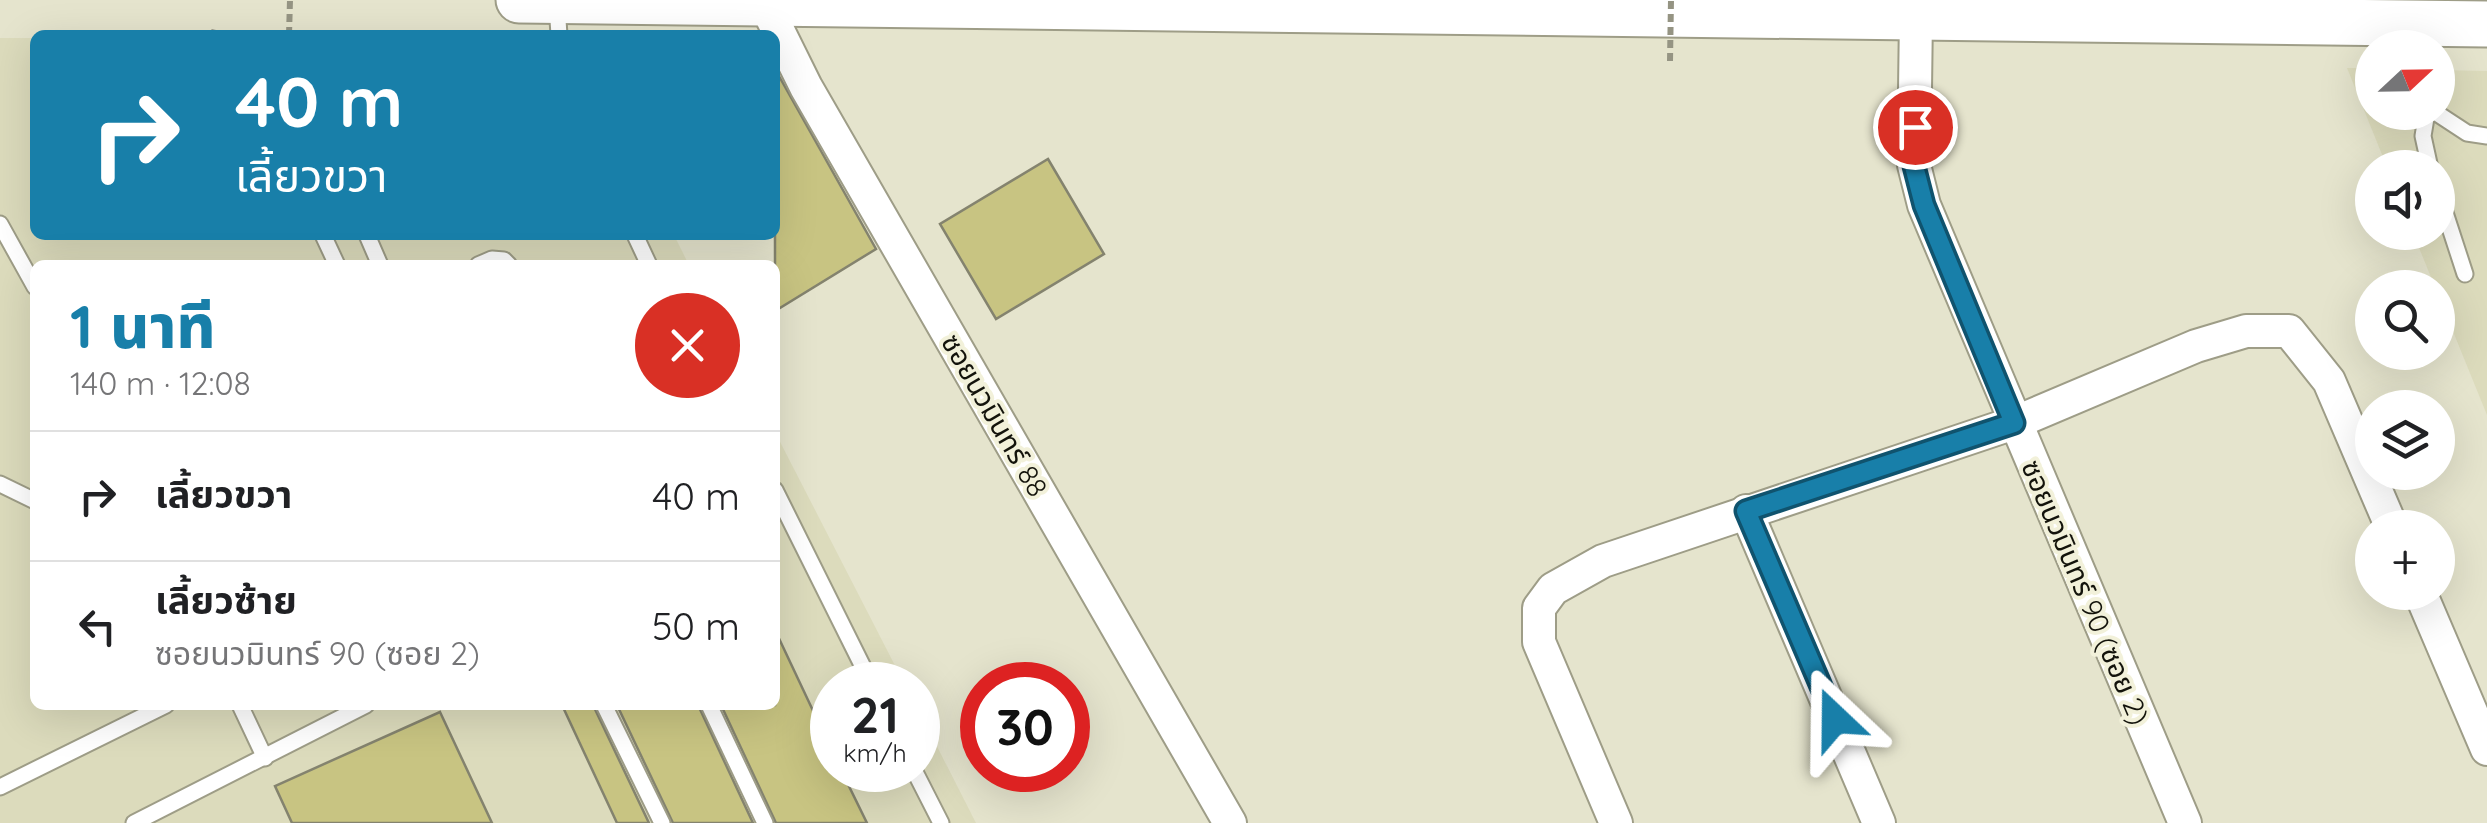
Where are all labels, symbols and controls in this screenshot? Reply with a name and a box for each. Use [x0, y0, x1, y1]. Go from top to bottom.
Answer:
north arrow [2355, 30, 2455, 130]
map controls [2355, 30, 2455, 610]
text: 40 m [235, 57, 403, 145]
icon: right [70, 70, 200, 200]
pin [1873, 85, 1958, 170]
icon: arrive [1888, 100, 1943, 155]
text: เลี้ยวขวา [235, 147, 387, 203]
button: sound [2355, 150, 2455, 250]
button: search [2355, 270, 2455, 370]
text: 1 นาที [70, 288, 215, 363]
button: close [635, 293, 740, 398]
street label: ซอยนวมินทร์ 88 [934, 327, 1056, 503]
text: 140 m · 12:08 [70, 363, 251, 403]
button: layers [2355, 390, 2455, 490]
street label: ซอยนวมินทร์ 90 (ซอย 2) [2014, 454, 2158, 730]
icon: right [70, 469, 125, 524]
text: เลี้ยวขวา [155, 470, 292, 518]
text: 40 m [652, 472, 740, 520]
button: + [2355, 510, 2455, 610]
text: เลี้ยวซ้าย [155, 576, 297, 624]
icon: left [70, 599, 125, 654]
text: 50 m [652, 602, 740, 650]
text: ซอยนวมินทร์ 90 (ซอย 2) [155, 633, 480, 673]
speed limit sign: 30 [960, 662, 1090, 792]
position arrow [1783, 667, 1887, 771]
text: 21 [851, 683, 899, 746]
text: km/h [843, 737, 907, 768]

